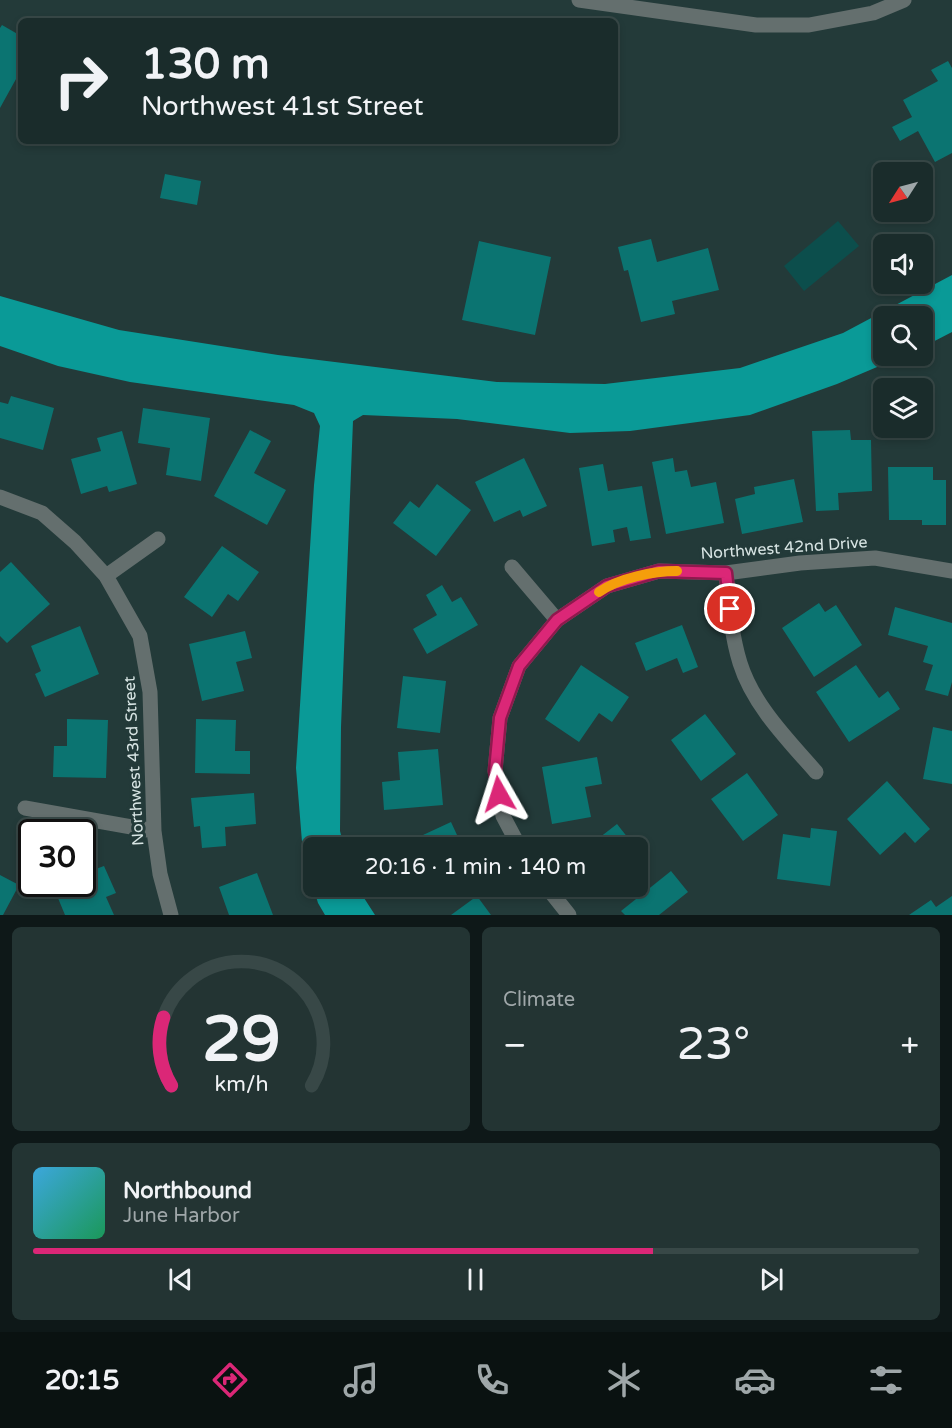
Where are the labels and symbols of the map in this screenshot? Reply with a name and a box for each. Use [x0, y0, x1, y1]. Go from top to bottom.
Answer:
north arrow [873, 162, 933, 222]
street label: Northwest 42nd Drive [700, 532, 868, 564]
pin [704, 583, 755, 634]
street label: Northwest 43rd Street [120, 676, 148, 846]
position arrow [467, 762, 531, 826]
speed limit sign: 30 [18, 819, 96, 897]

